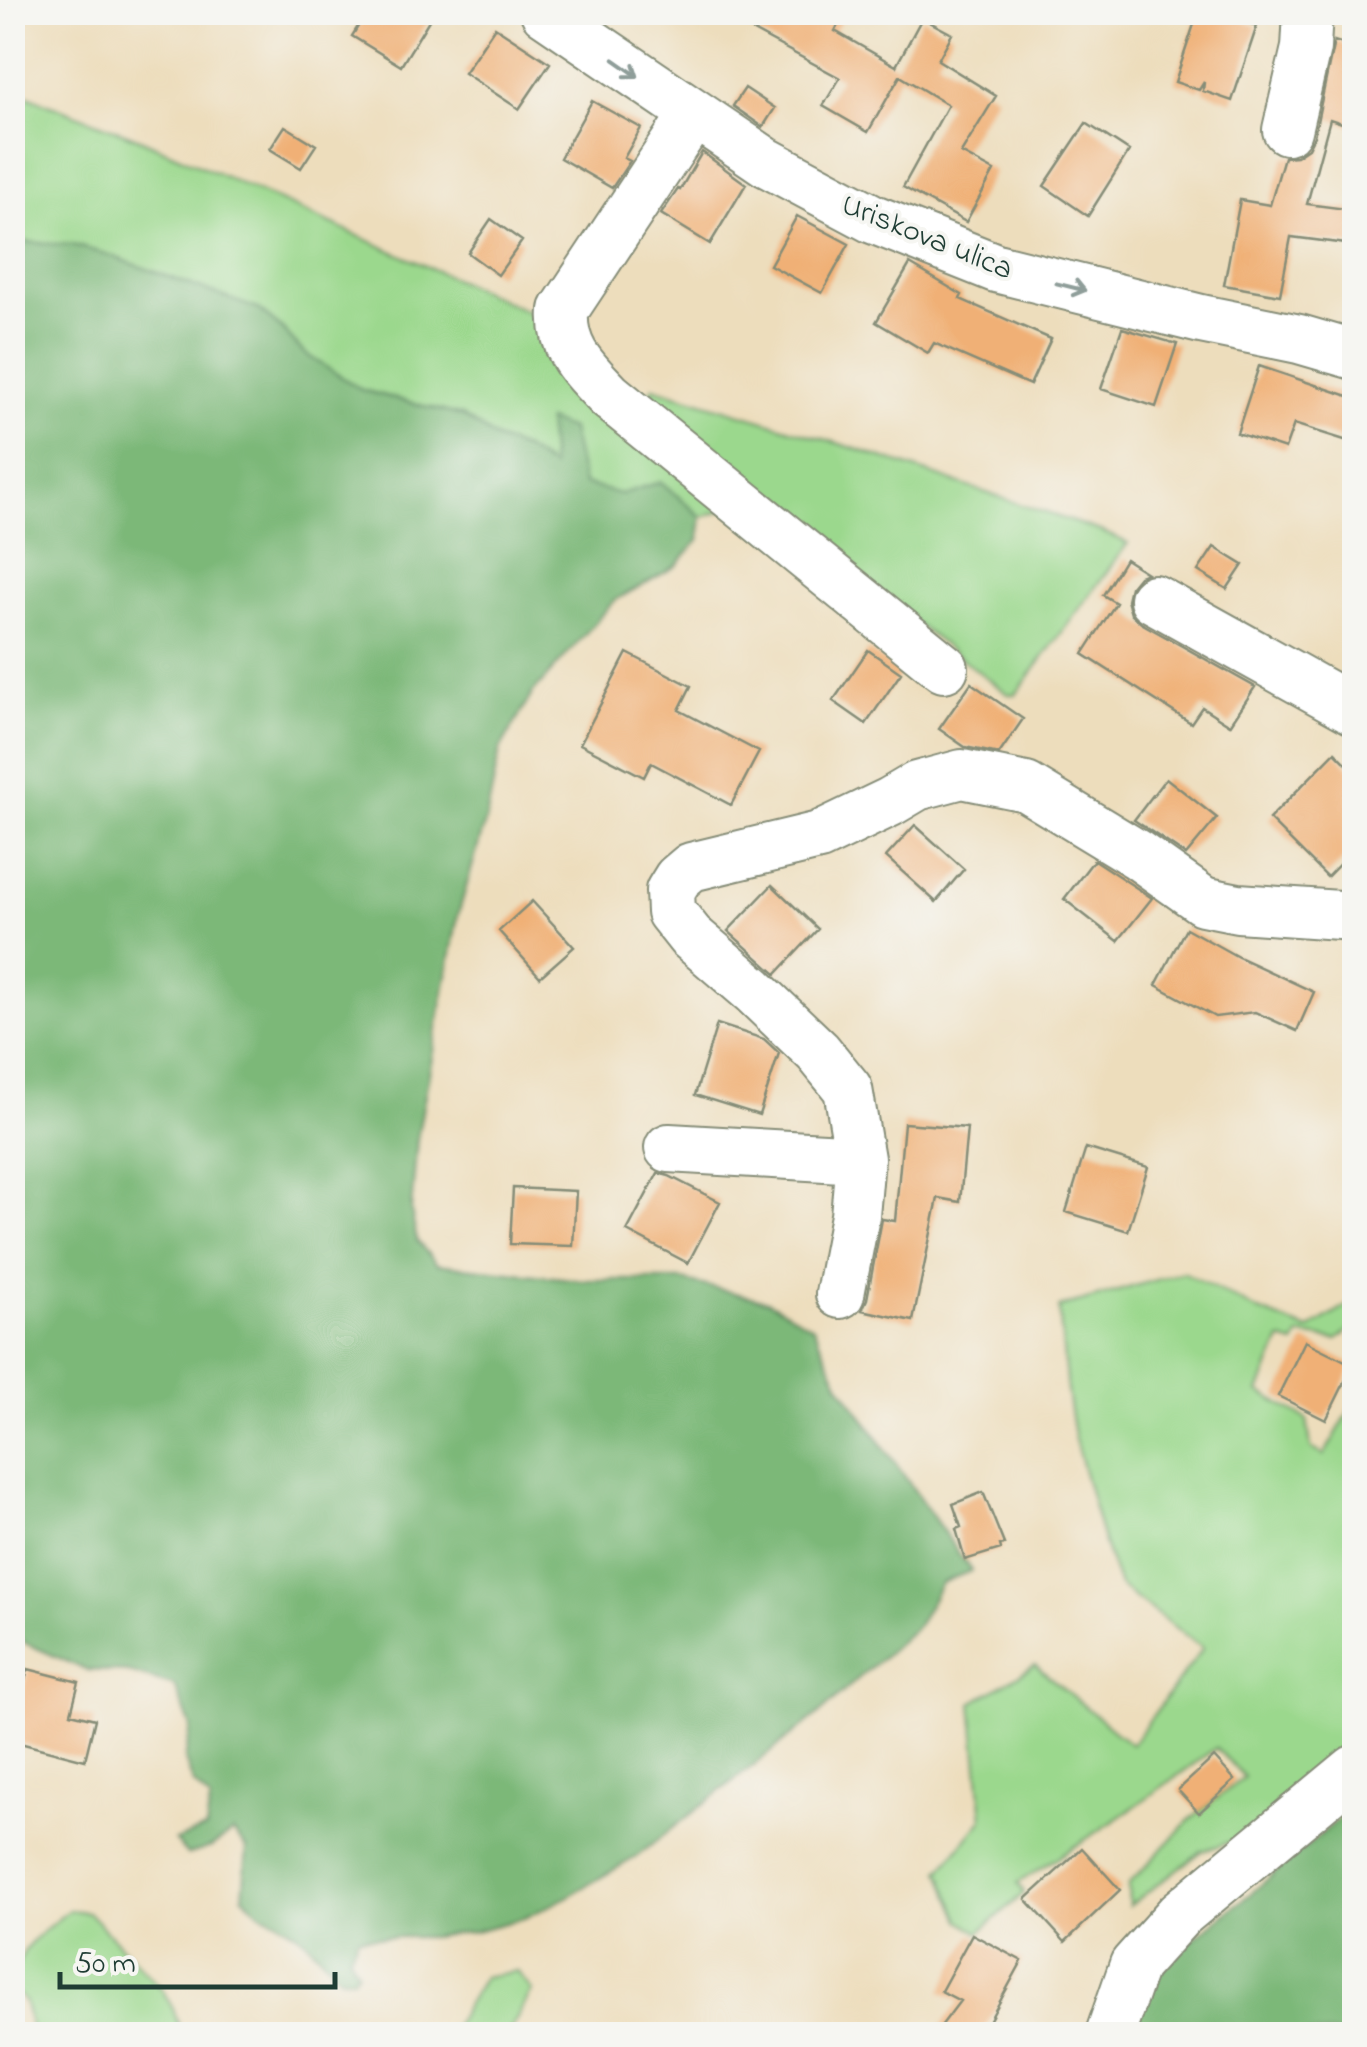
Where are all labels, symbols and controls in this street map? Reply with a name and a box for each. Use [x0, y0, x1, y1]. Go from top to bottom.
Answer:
one-way arrow [611, 57, 639, 78]
street label: Uriskova ulica [834, 182, 1020, 294]
one-way arrow [1054, 279, 1086, 297]
scale bar [60, 1927, 335, 1989]
text: 50 m [75, 1943, 136, 1987]

